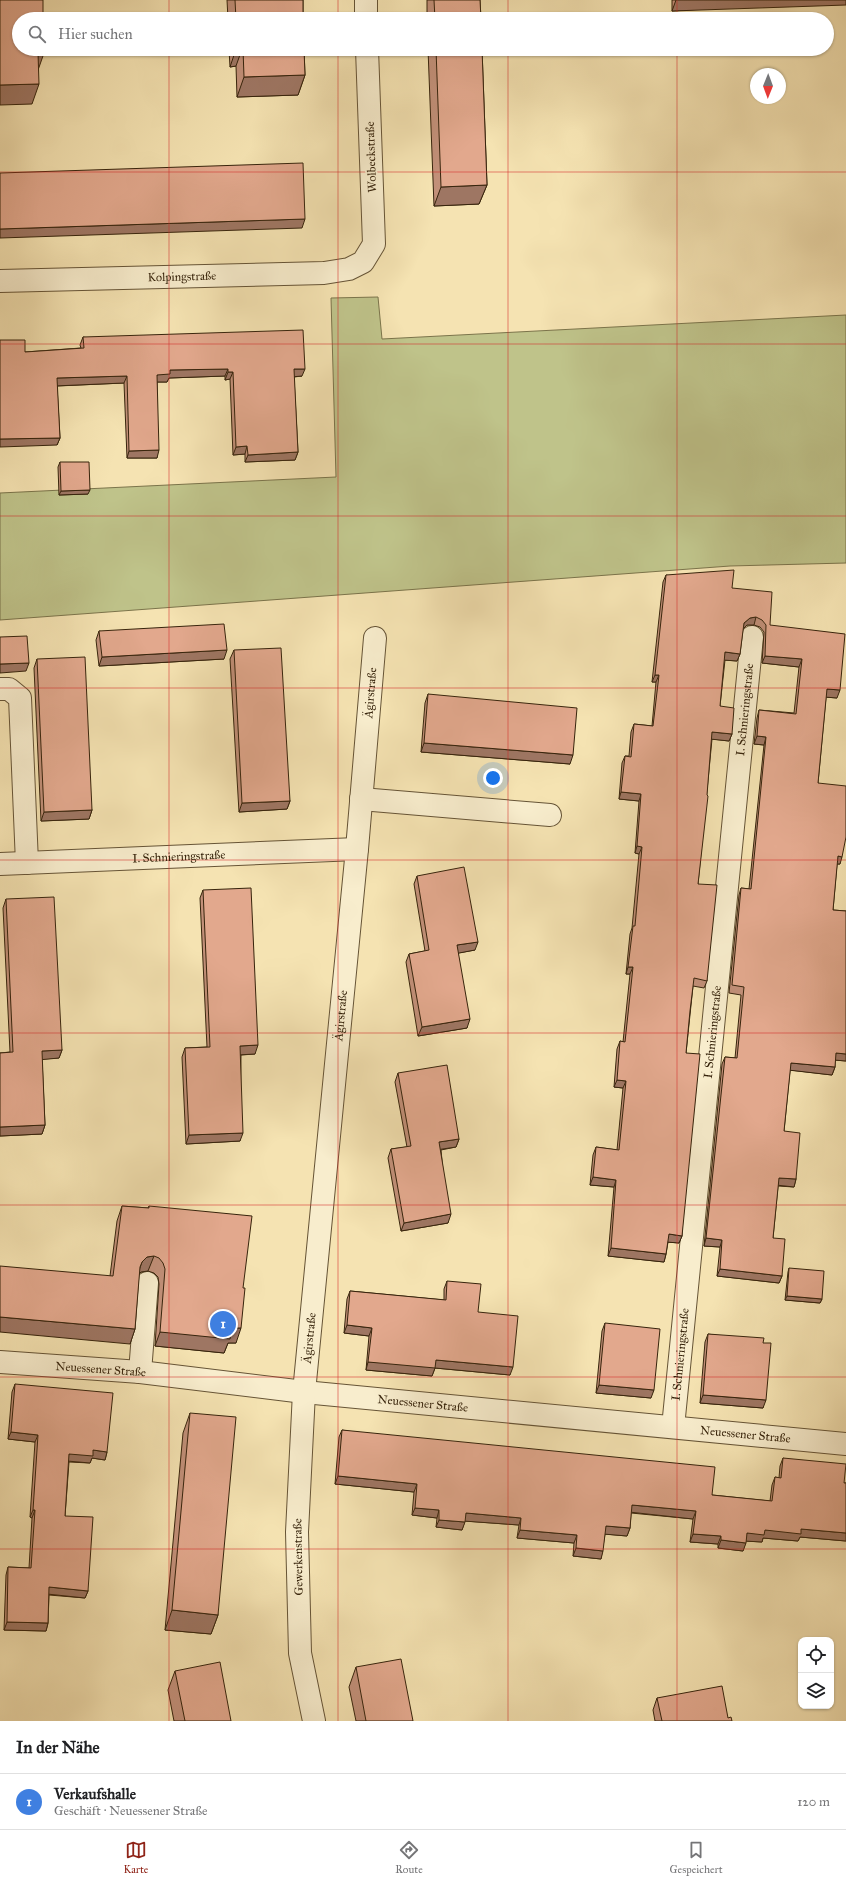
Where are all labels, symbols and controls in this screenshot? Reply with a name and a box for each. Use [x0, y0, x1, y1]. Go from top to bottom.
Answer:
search box [12, 12, 834, 56]
icon: search [26, 23, 48, 45]
text: Hier suchen [58, 25, 133, 43]
north arrow [750, 68, 786, 104]
street label: Wolbeckstraße [363, 121, 379, 193]
street label: Kolpingstraße [147, 269, 216, 285]
street label: I. Schnieringstraße [733, 663, 756, 757]
street label: Ägirstraße [360, 667, 379, 720]
your location [483, 768, 503, 788]
street label: I. Schnieringstraße [132, 848, 226, 865]
street label: I. Schnieringstraße [701, 985, 724, 1079]
street label: Ägirstraße [330, 989, 350, 1042]
street label: I. Schnieringstraße [669, 1307, 692, 1401]
pin: 1 [210, 1309, 236, 1339]
street label: Ägirstraße [299, 1312, 319, 1365]
street label: Neuessener Straße [55, 1359, 147, 1380]
street label: Neuessener Straße [377, 1392, 469, 1415]
street label: Neuessener Straße [700, 1423, 791, 1446]
street label: Gewerkenstraße [290, 1518, 306, 1596]
map controls [798, 1637, 834, 1709]
button: locate [798, 1637, 834, 1673]
button: layers [798, 1673, 834, 1709]
text: In der Nähe [16, 1737, 100, 1758]
text: Verkaufshalle [54, 1785, 136, 1803]
text: 1 [26, 1794, 32, 1810]
text: 120 m [797, 1794, 830, 1810]
text: Geschäft · Neuessener Straße [54, 1803, 207, 1819]
tab: Karte [123, 1839, 148, 1876]
tab: Route [395, 1839, 423, 1876]
tab: Gespeichert [670, 1839, 723, 1876]

